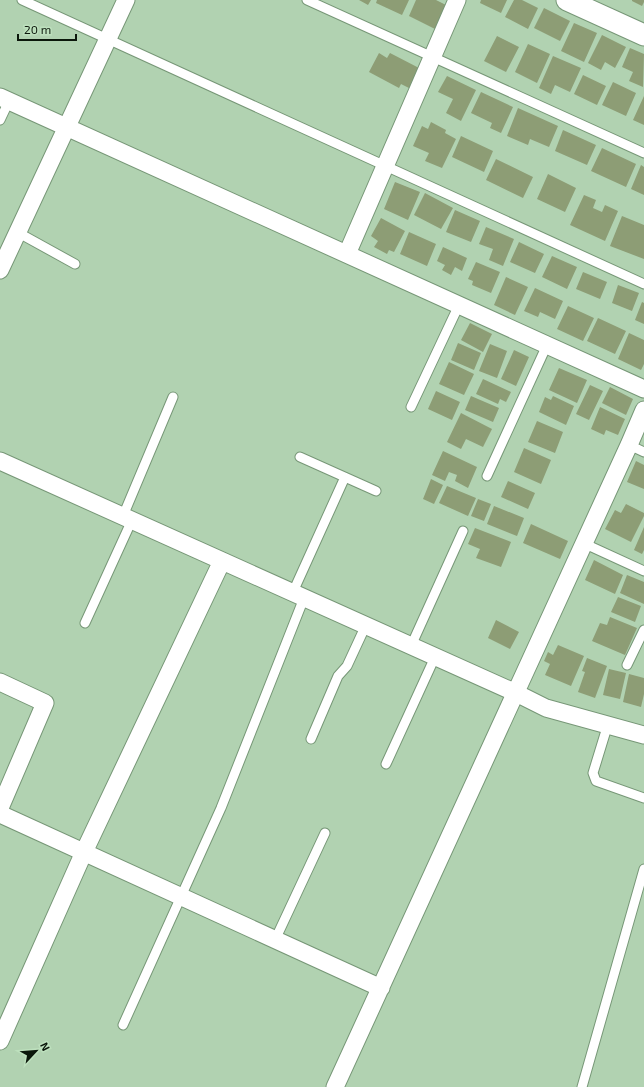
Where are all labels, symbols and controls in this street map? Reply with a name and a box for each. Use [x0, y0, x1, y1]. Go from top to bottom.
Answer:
scale bar [18, 16, 76, 42]
text: 20 m [24, 22, 51, 36]
north arrow [16, 1031, 56, 1071]
text: N [38, 1040, 53, 1053]

